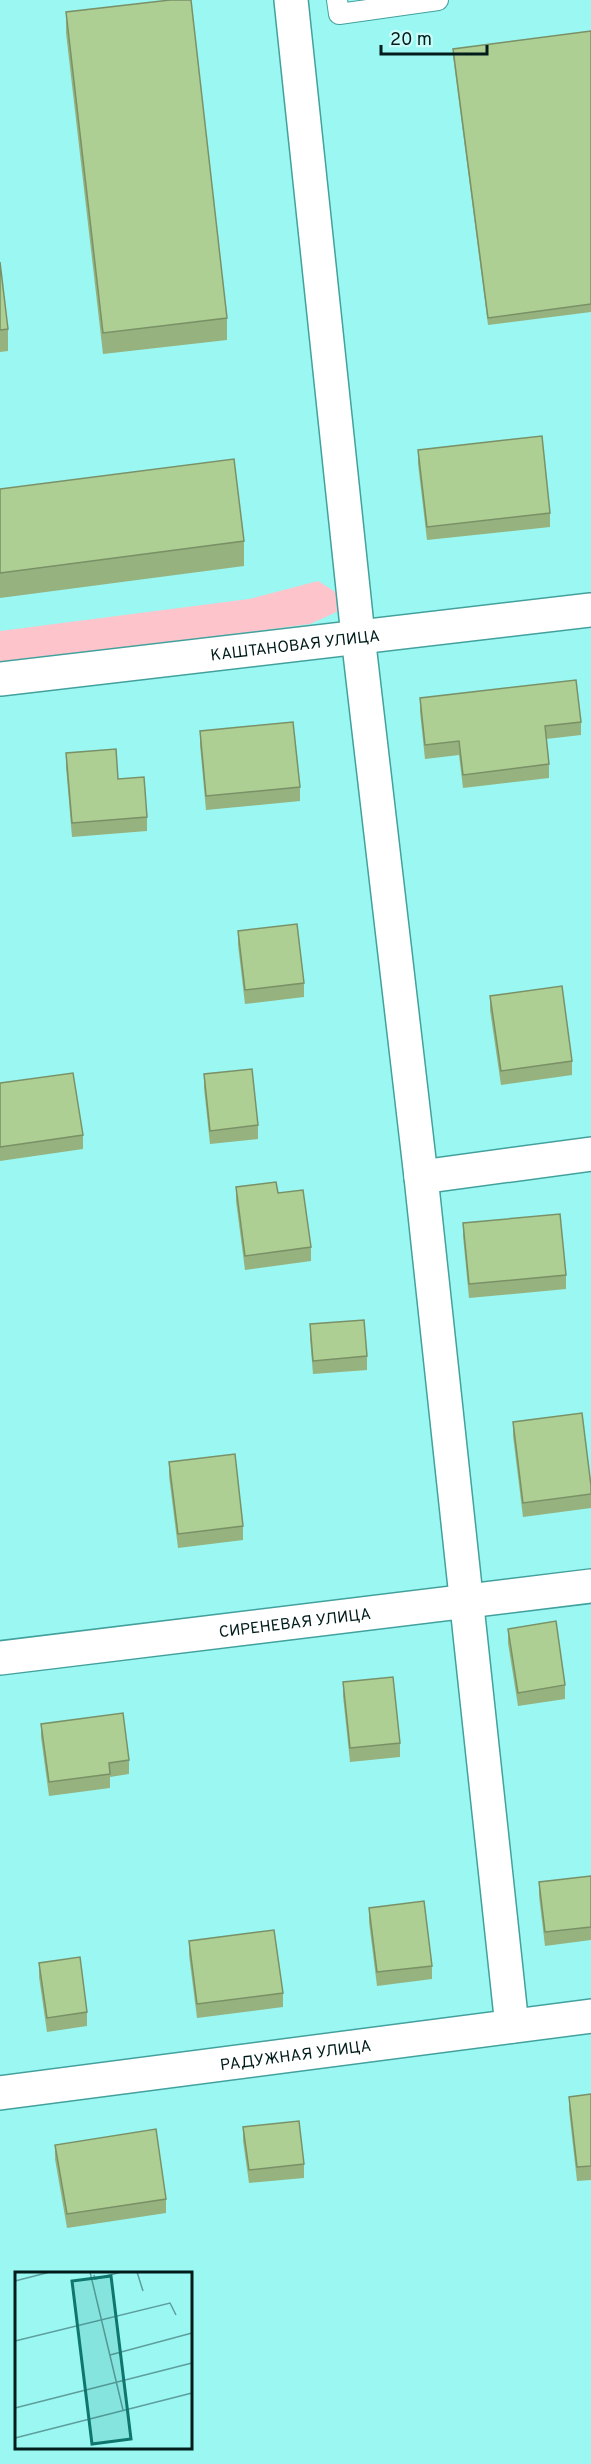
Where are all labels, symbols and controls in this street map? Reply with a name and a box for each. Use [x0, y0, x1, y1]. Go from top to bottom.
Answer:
scale bar [381, 18, 488, 56]
text: 20 m [390, 29, 432, 52]
street label: КАШТАНОВАЯ УЛИЦА [209, 627, 381, 666]
street label: СИРЕНЕВАЯ УЛИЦА [218, 1605, 372, 1643]
street label: РАДУЖНАЯ УЛИЦА [219, 2037, 373, 2076]
inset map [15, 2272, 192, 2449]

